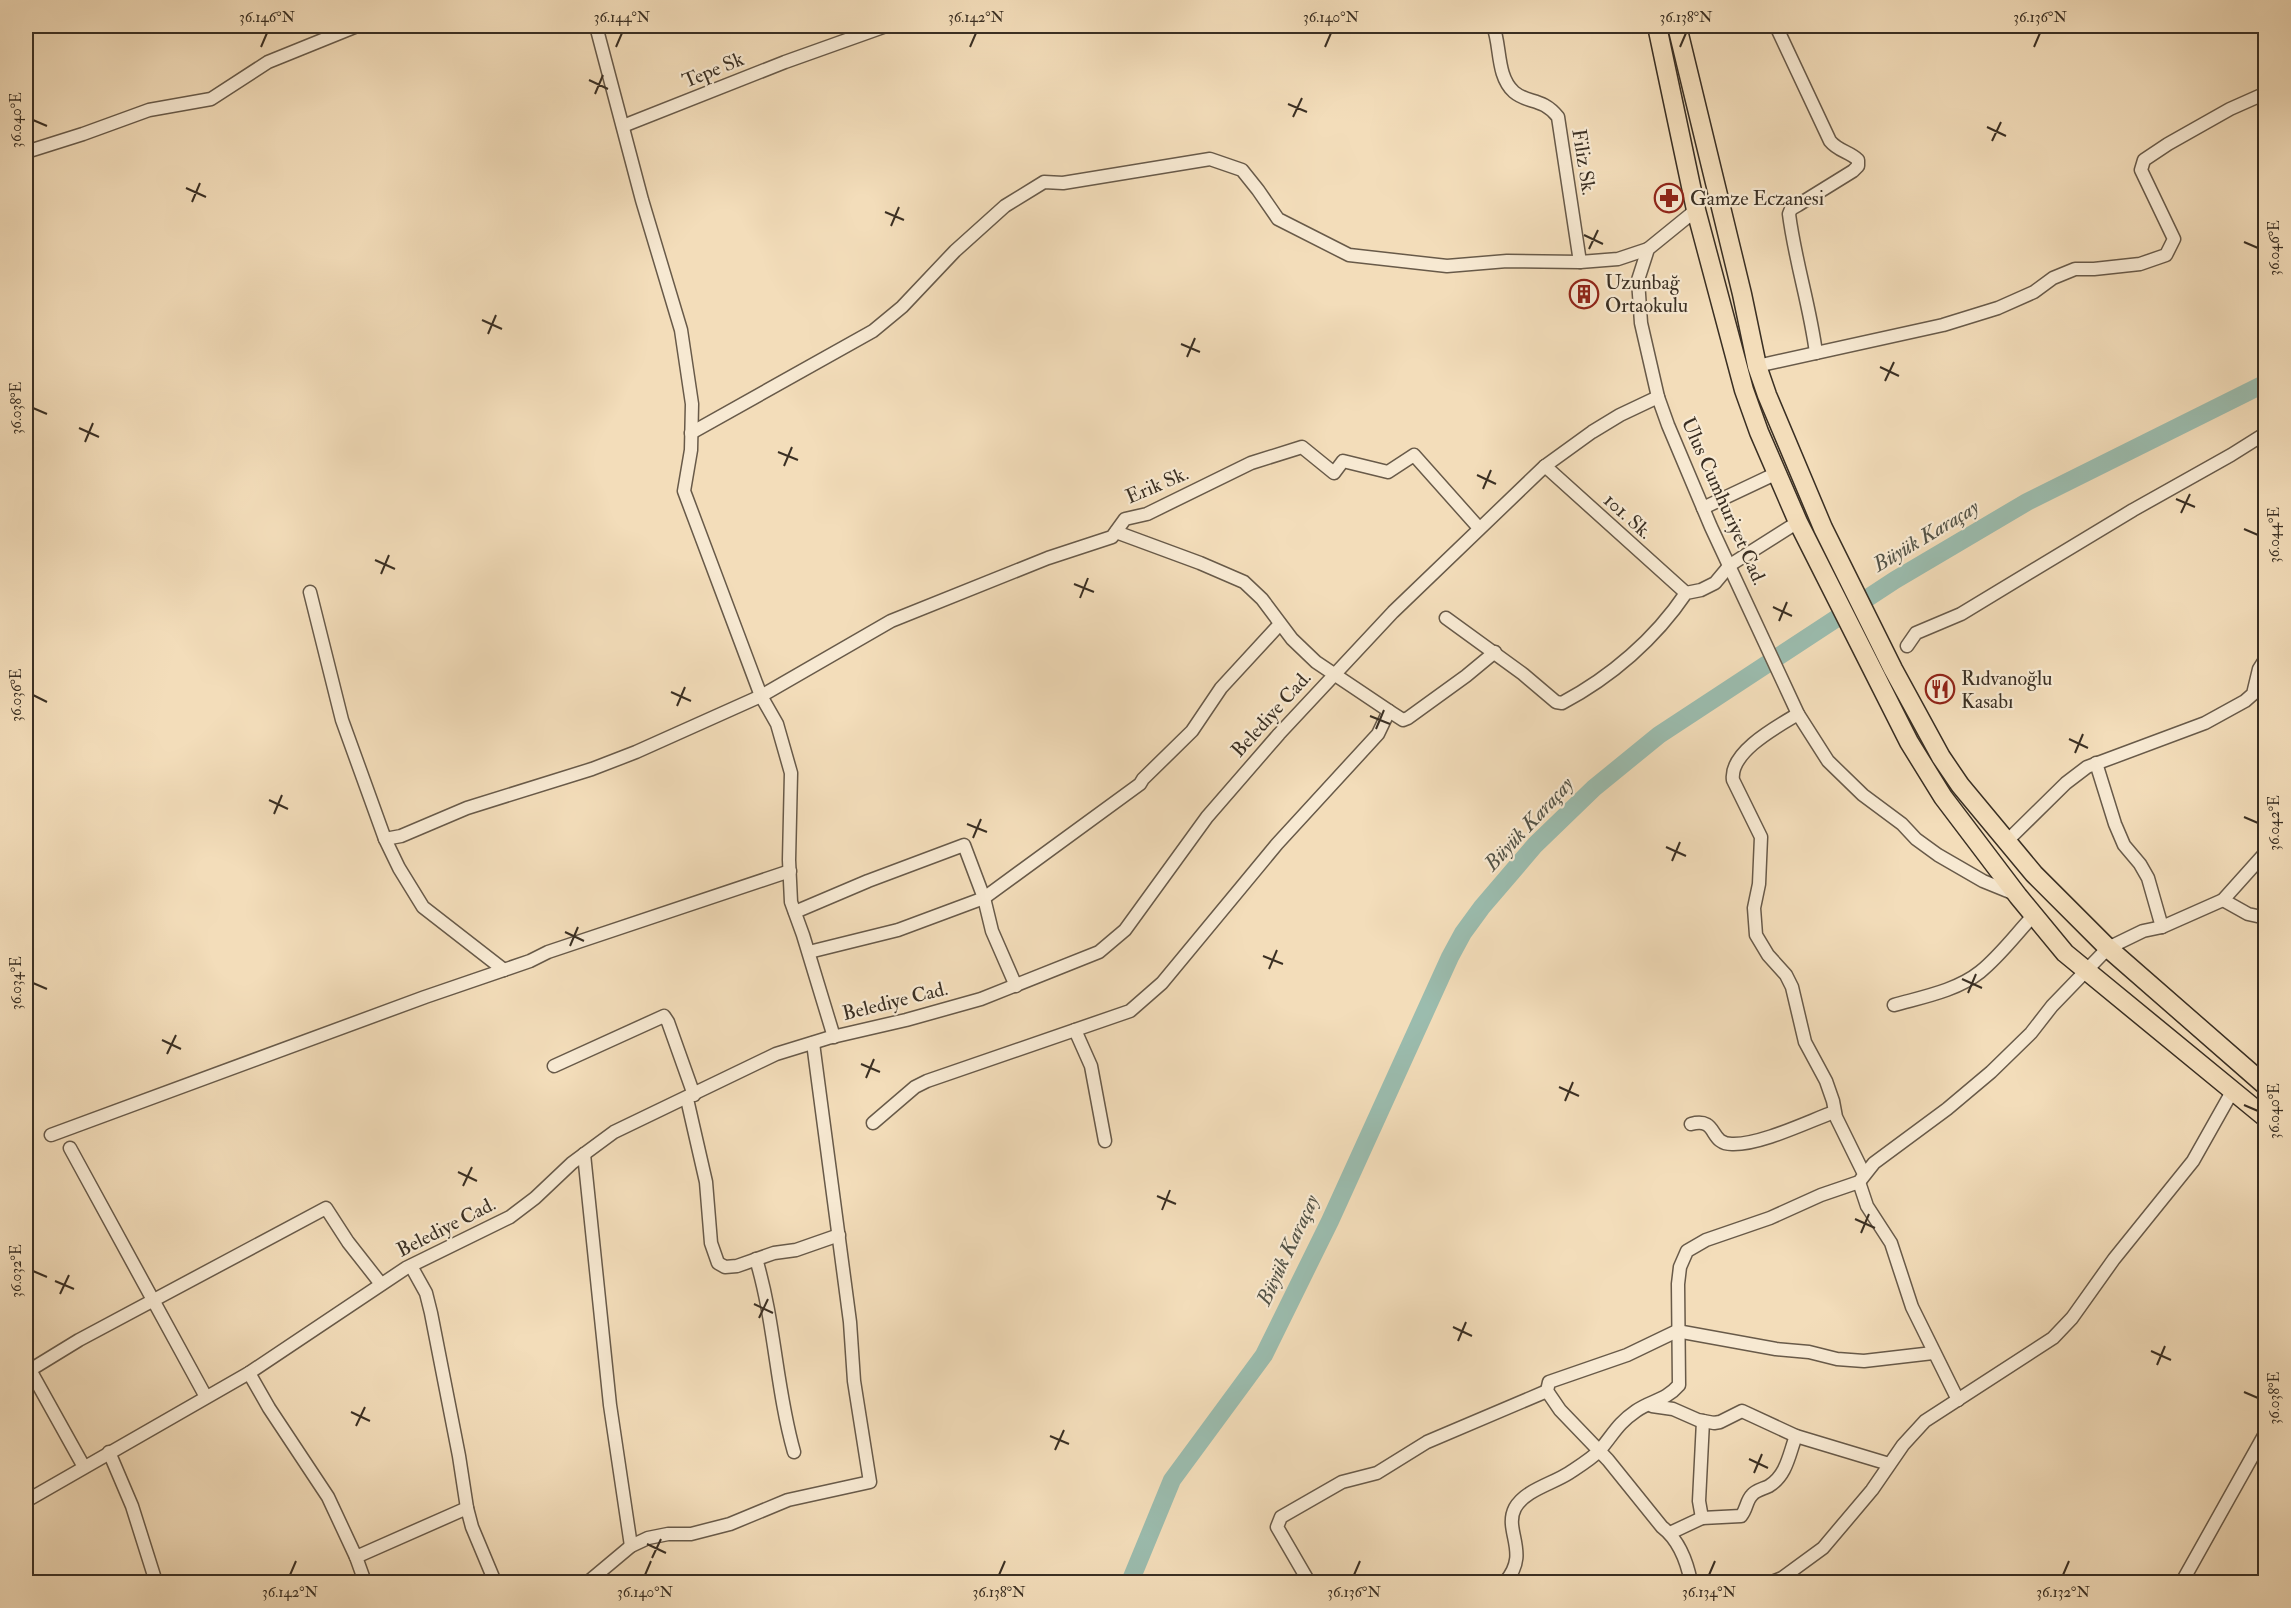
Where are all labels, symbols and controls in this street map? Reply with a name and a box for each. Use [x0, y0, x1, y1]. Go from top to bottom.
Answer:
text: 36.146°N [239, 8, 296, 27]
text: 36.144°N [594, 8, 651, 27]
text: 36.142°N [948, 8, 1005, 27]
text: 36.140°N [1303, 8, 1360, 27]
text: 36.138°N [1659, 8, 1713, 27]
text: 36.136°N [2013, 8, 2067, 27]
street label: Tepe Sk [679, 46, 748, 95]
text: 36.040°E [7, 92, 26, 148]
street label: Filiz Sk. [1566, 127, 1602, 197]
pharmacy icon: Gamze Eczanesi [1653, 182, 1685, 214]
place label: Gamze Eczanesi [1690, 186, 1824, 211]
text: 36.046°E [2265, 220, 2284, 276]
place label: Uzunbağ Ortaokulu [1605, 270, 1688, 318]
building icon: Uzunbağ Ortaokulu [1568, 278, 1600, 310]
text: 36.038°E [7, 381, 26, 434]
street label: Ulus Cumhuriyet Cad. [1676, 413, 1772, 589]
street label: Erik Sk. [1122, 461, 1192, 509]
street label: 101. Sk. [1598, 488, 1658, 544]
water label: Büyük Karaçay [1867, 493, 1985, 579]
text: 36.044°E [2265, 507, 2284, 563]
street label: Belediye Cad. [1226, 666, 1316, 762]
place label: Rıdvanoğlu Kasabı [1961, 666, 2052, 714]
text: 36.036°E [7, 668, 26, 722]
restaurant icon: Rıdvanoğlu Kasabı [1924, 673, 1956, 705]
water label: Büyük Karaçay [1478, 771, 1580, 878]
text: 36.042°E [2265, 795, 2284, 851]
text: 36.034°E [7, 956, 26, 1010]
street label: Belediye Cad. [840, 976, 950, 1026]
text: 36.040°E [2265, 1083, 2284, 1139]
water label: Büyük Karaçay [1250, 1190, 1326, 1311]
street label: Belediye Cad. [392, 1191, 500, 1263]
text: 36.032°E [7, 1244, 26, 1298]
text: 36.038°E [2265, 1371, 2284, 1424]
text: 36.142°N [262, 1583, 319, 1602]
text: 36.140°N [617, 1583, 674, 1602]
text: 36.138°N [972, 1583, 1026, 1602]
text: 36.136°N [1327, 1583, 1381, 1602]
text: 36.134°N [1682, 1583, 1737, 1602]
text: 36.132°N [2036, 1583, 2090, 1602]

